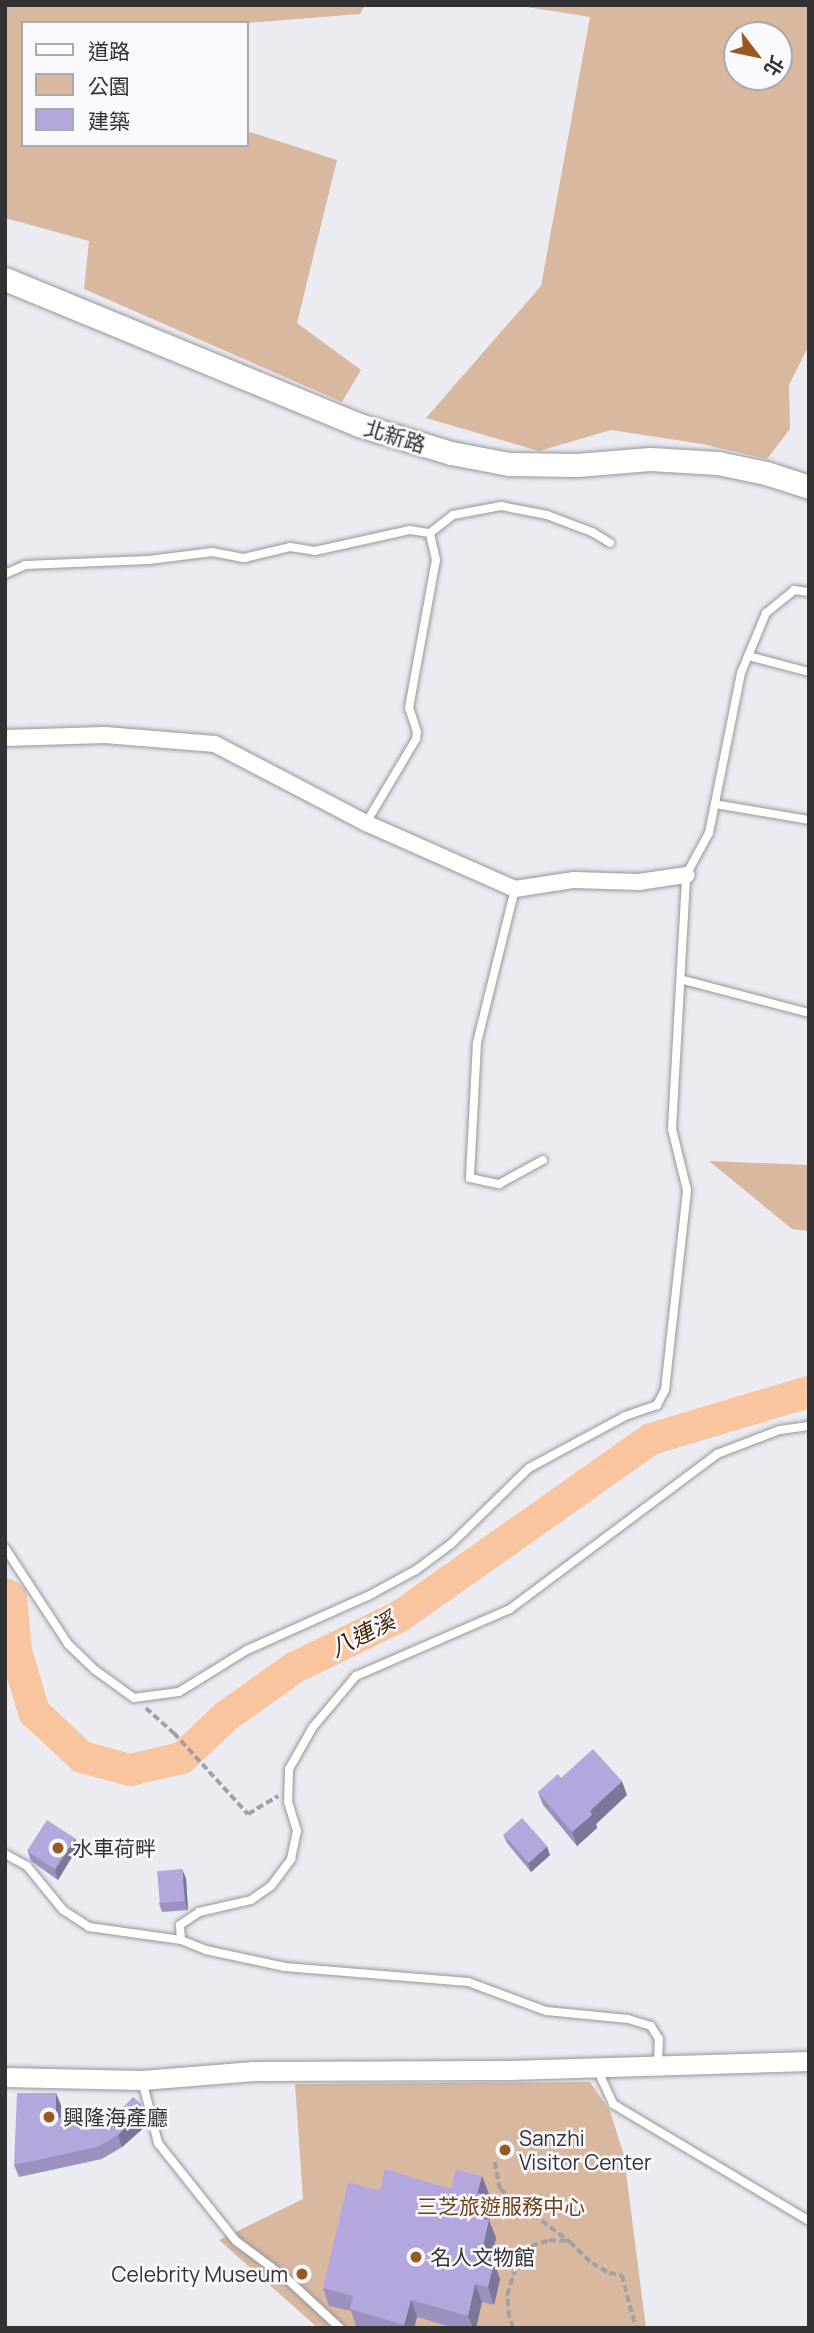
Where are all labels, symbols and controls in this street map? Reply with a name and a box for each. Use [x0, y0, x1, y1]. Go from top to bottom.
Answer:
legend [21, 21, 248, 147]
north arrow [723, 21, 793, 91]
text: 道路 [88, 37, 130, 65]
text: 北 [758, 51, 790, 81]
text: 公園 [88, 72, 130, 100]
text: 建築 [88, 107, 130, 135]
street label: 北新路 [361, 415, 429, 457]
water label: 八連溪 [325, 1606, 399, 1662]
place label: 水車荷畔 [72, 1835, 156, 1861]
marker: 水車荷畔 [50, 1840, 66, 1856]
place label: 興隆海產廳 [63, 2104, 168, 2130]
marker: 興隆海產廳 [41, 2109, 57, 2125]
place label: Sanzhi Visitor Center [519, 2125, 652, 2175]
marker: Sanzhi Visitor Center [497, 2142, 513, 2158]
park label: 三芝旅遊服務中心 [417, 2193, 585, 2219]
place label: 名人文物館 [430, 2244, 535, 2270]
marker: 名人文物館 [408, 2249, 424, 2265]
place label: Celebrity Museum [112, 2261, 288, 2287]
marker: Celebrity Museum [294, 2266, 310, 2282]

